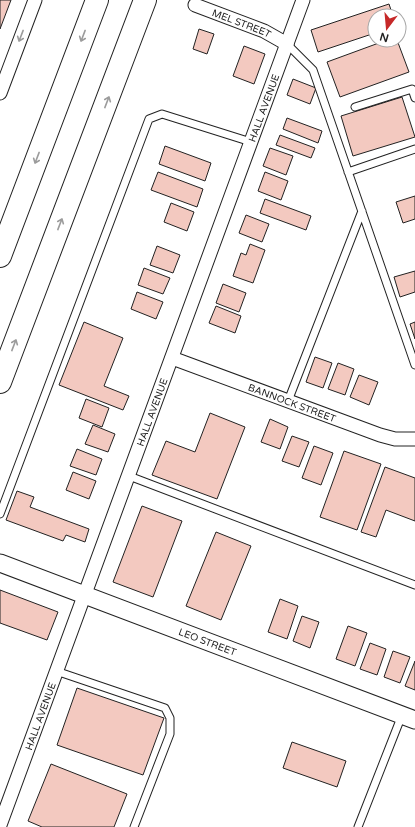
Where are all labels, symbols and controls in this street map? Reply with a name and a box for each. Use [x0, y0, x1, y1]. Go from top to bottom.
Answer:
street label: MEL STREET [210, 7, 273, 41]
north arrow [367, 8, 407, 48]
one-way arrow [17, 30, 25, 42]
one-way arrow [79, 30, 87, 42]
text: N [378, 30, 390, 45]
street label: HALL AVENUE [246, 73, 282, 144]
one-way arrow [103, 97, 111, 109]
one-way arrow [33, 152, 40, 165]
one-way arrow [57, 218, 65, 230]
one-way arrow [11, 340, 19, 352]
street label: HALL AVENUE [135, 377, 171, 448]
street label: BANNOCK STREET [246, 382, 337, 425]
street label: LEO STREET [177, 626, 238, 659]
street label: HALL AVENUE [23, 681, 59, 752]

